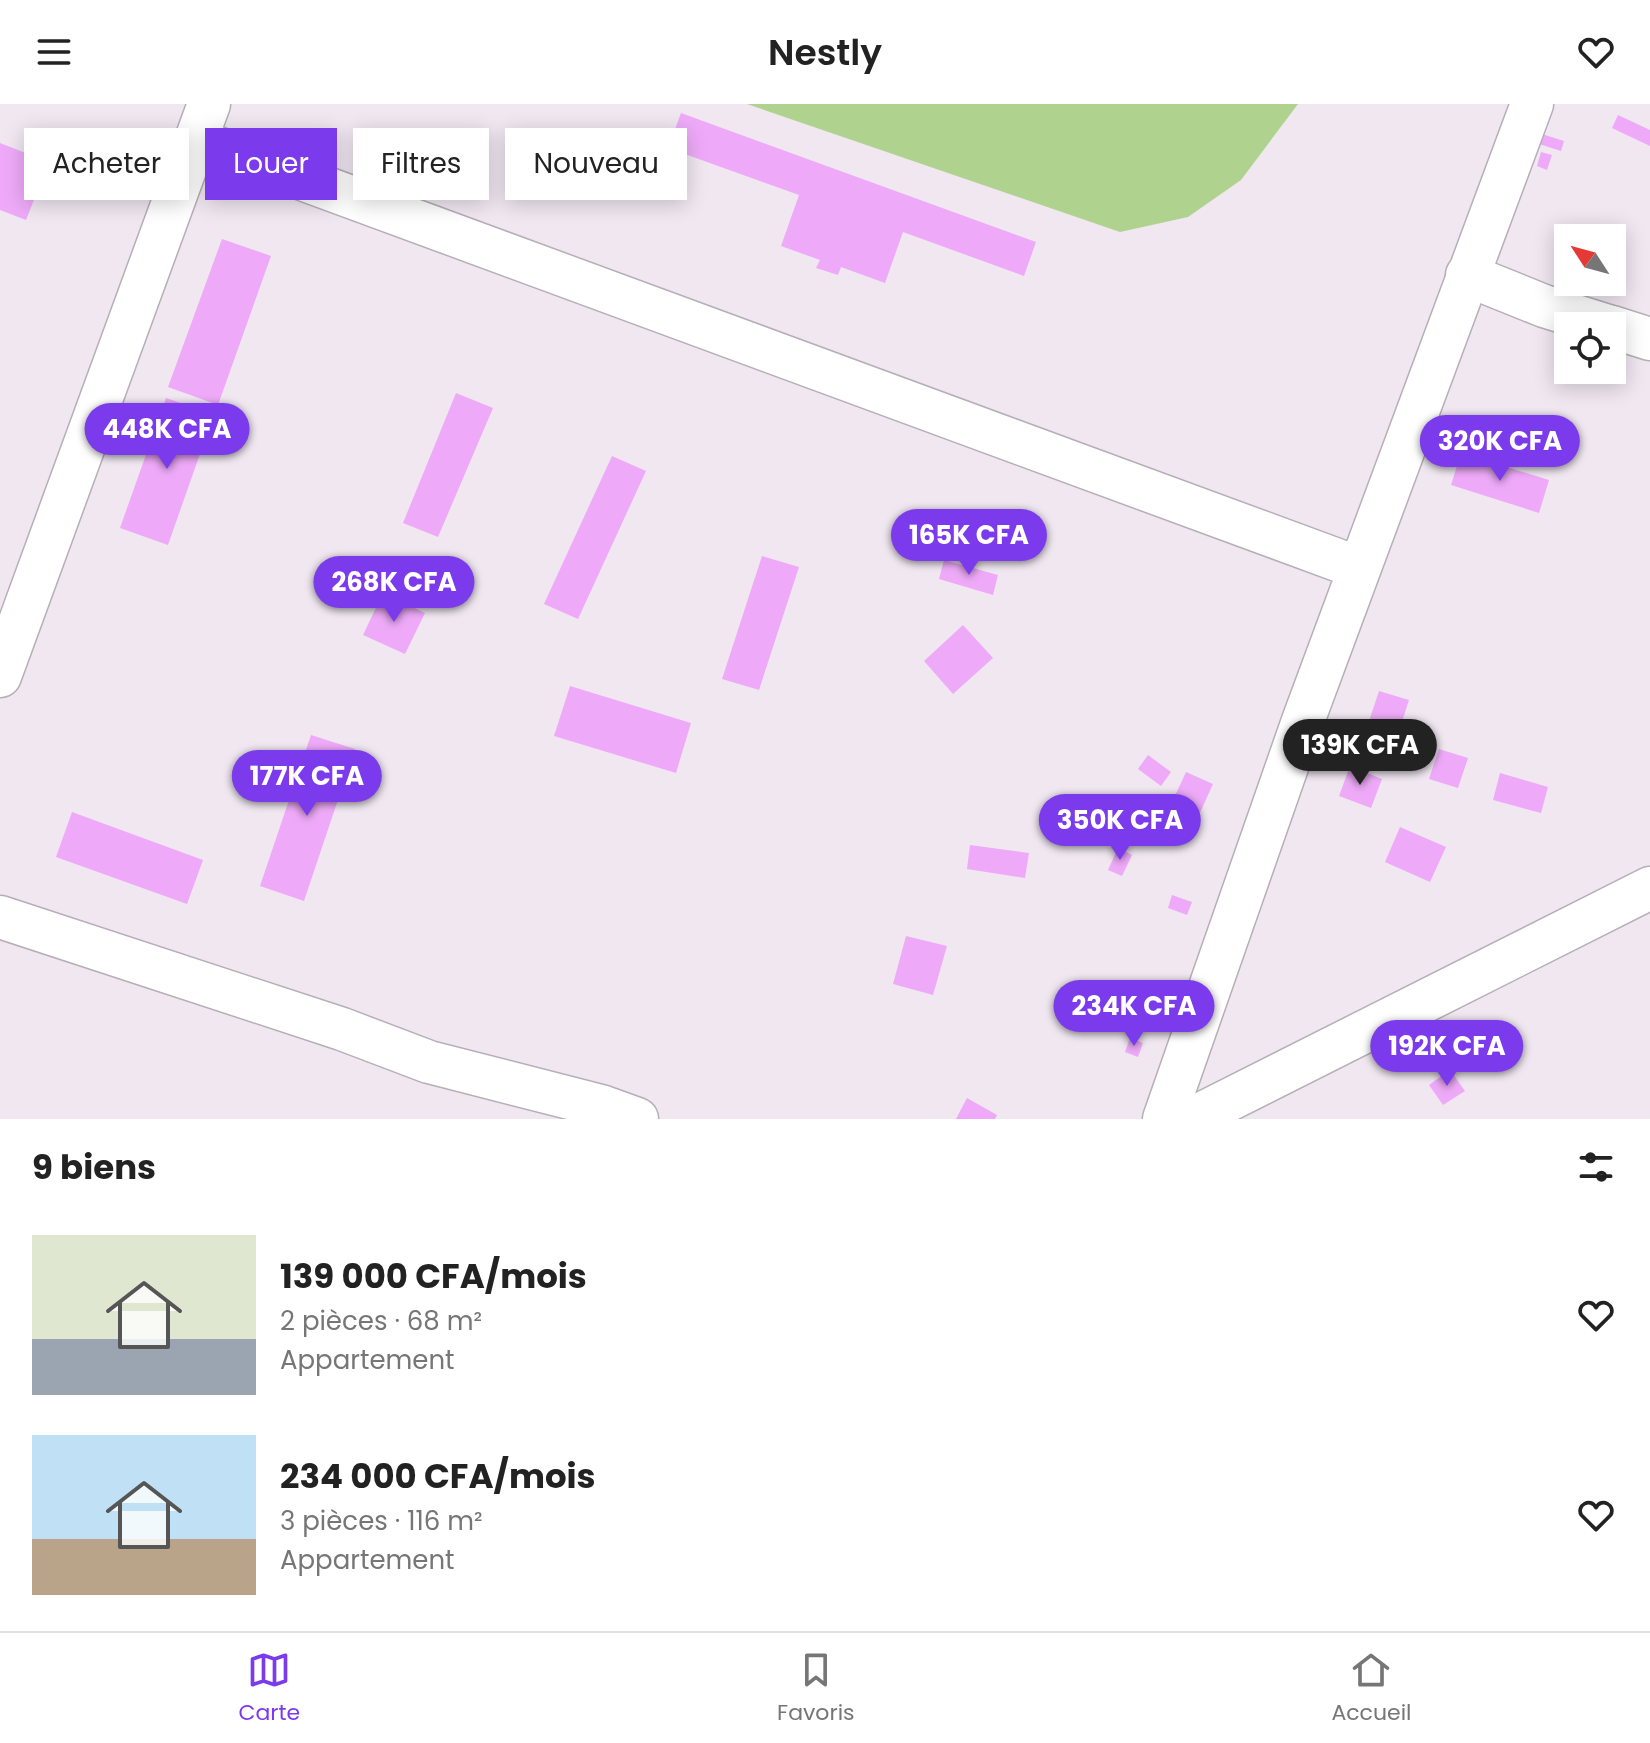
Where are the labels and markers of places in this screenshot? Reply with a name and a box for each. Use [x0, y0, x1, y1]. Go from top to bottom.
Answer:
pin: 448K CFA [84, 403, 250, 471]
pin: 320K CFA [1417, 415, 1583, 483]
pin: 165K CFA [886, 509, 1052, 577]
pin: 268K CFA [311, 556, 477, 624]
pin: 139K CFA [1277, 719, 1443, 787]
pin: 177K CFA [224, 750, 390, 818]
pin: 350K CFA [1037, 794, 1203, 862]
pin: 234K CFA [1051, 980, 1217, 1048]
pin: 192K CFA [1364, 1020, 1530, 1088]

